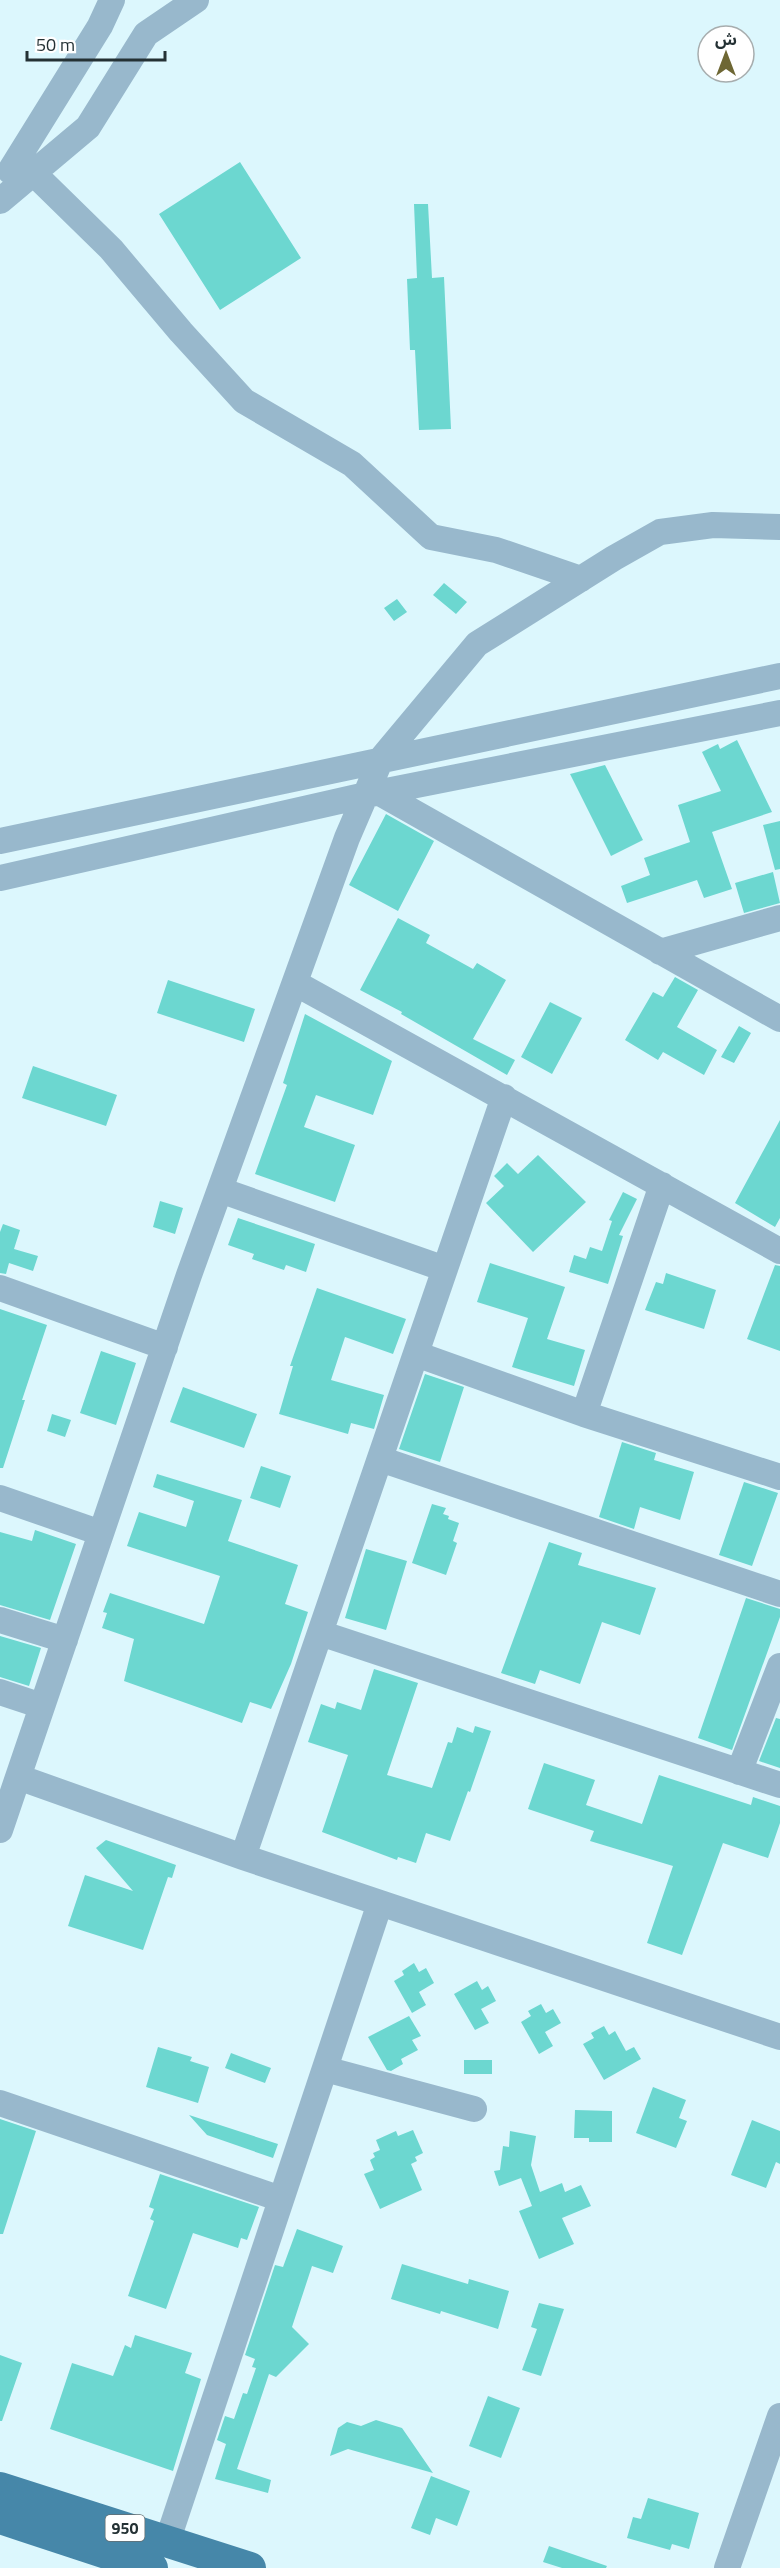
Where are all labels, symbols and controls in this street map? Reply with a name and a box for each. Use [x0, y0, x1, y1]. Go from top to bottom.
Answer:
scale bar [27, 24, 165, 62]
north arrow [696, 24, 756, 84]
text: ش [715, 27, 737, 51]
text: 50 m [36, 31, 75, 58]
road number: 950 [106, 2515, 144, 2541]

